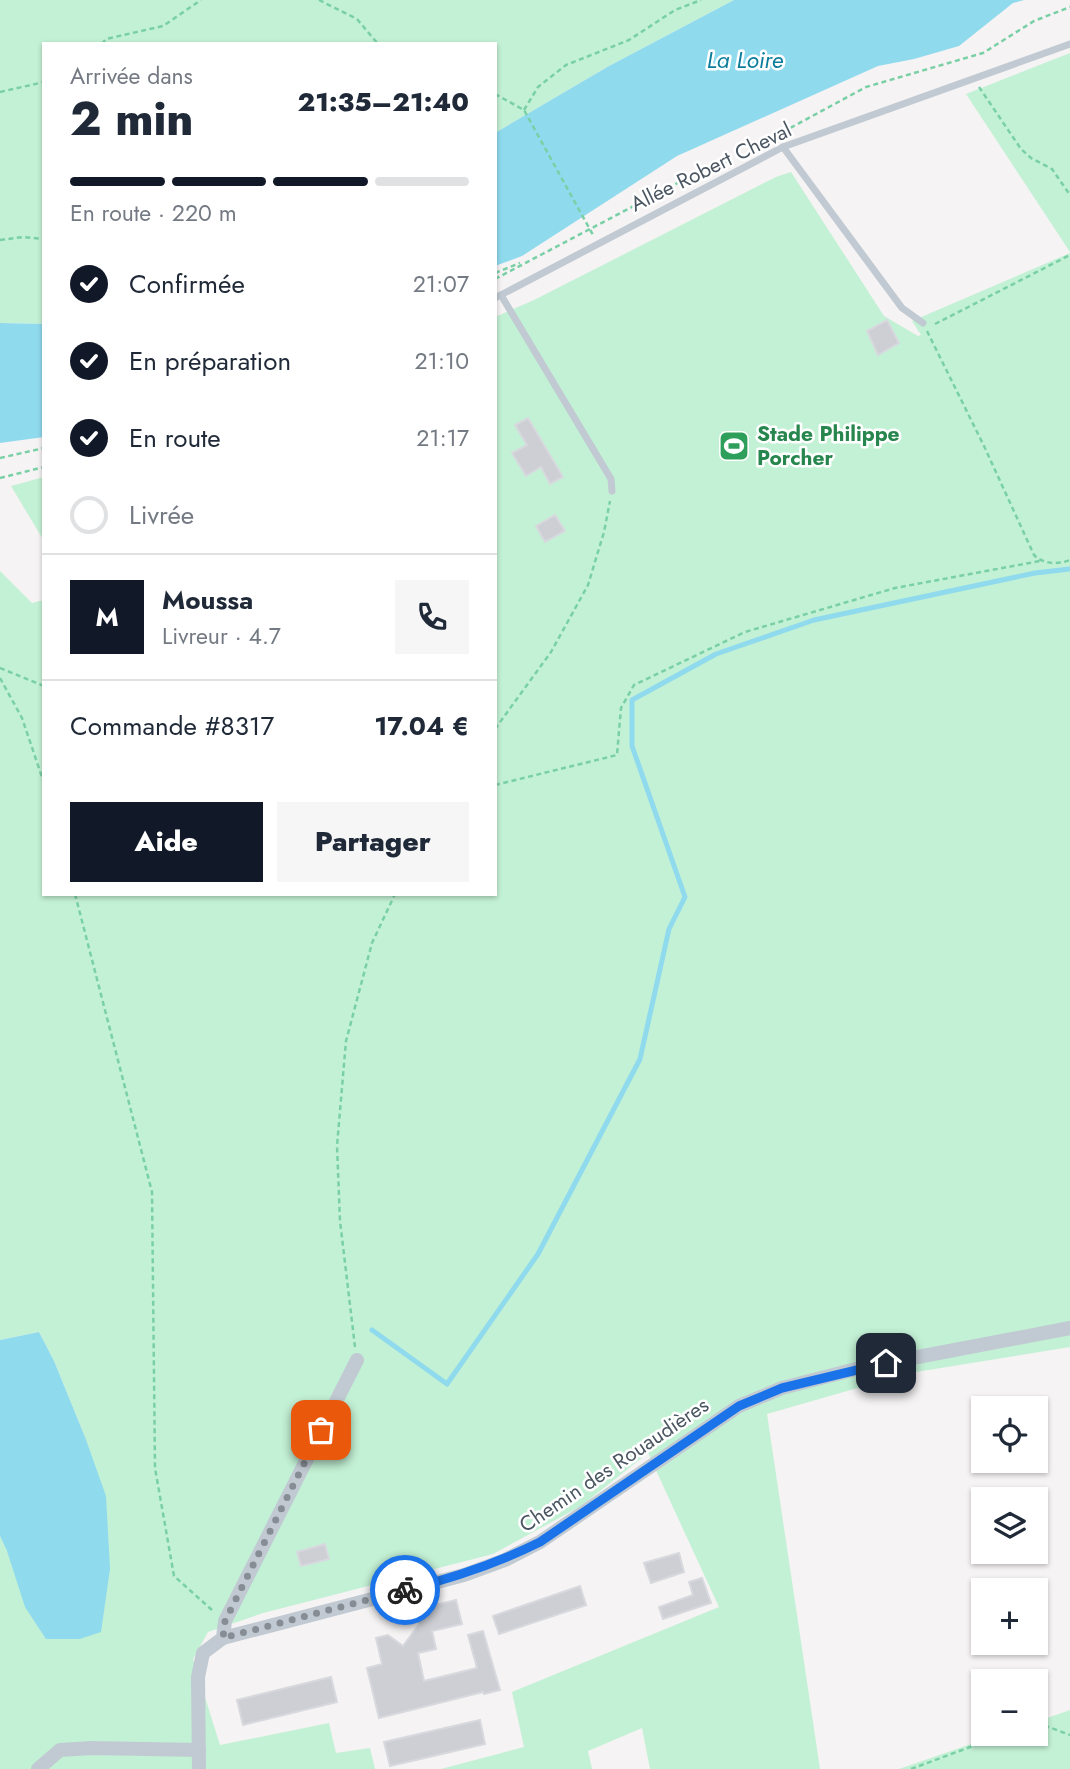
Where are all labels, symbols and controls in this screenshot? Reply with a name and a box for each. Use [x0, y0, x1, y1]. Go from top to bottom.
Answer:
water label: La Loire [707, 43, 784, 77]
text: Arrivée dans [70, 59, 193, 93]
text: 21:35–21:40 [297, 83, 469, 121]
text: 2 min [70, 86, 194, 152]
street label: Allée Robert Cheval [625, 115, 797, 219]
text: En route · 220 m [70, 196, 237, 230]
icon: check [70, 265, 108, 303]
text: Confirmée [129, 265, 245, 303]
text: 21:07 [413, 267, 469, 301]
icon: check [70, 342, 108, 380]
text: En préparation [129, 342, 291, 380]
text: 21:10 [415, 344, 469, 378]
icon: check [70, 419, 108, 457]
text: En route [129, 419, 221, 457]
place label: Stade Philippe Porcher [757, 419, 900, 473]
text: 21:17 [416, 421, 469, 455]
sports icon: Stade Philippe Porcher [717, 429, 751, 463]
text: Livrée [129, 496, 194, 534]
button: phone [395, 580, 469, 654]
text: Moussa [162, 581, 253, 619]
text: M [95, 598, 119, 636]
text: Livreur · 4.7 [162, 619, 281, 653]
text: Commande #8317 [70, 707, 274, 745]
text: 17.04 € [374, 707, 469, 745]
button: Aide [70, 802, 263, 882]
button: Partager [277, 802, 469, 882]
pin [856, 1333, 916, 1393]
icon: home [867, 1344, 905, 1382]
street label: Chemin des Rouaudières [513, 1390, 715, 1540]
map controls [971, 1396, 1048, 1746]
button: locate [971, 1396, 1048, 1473]
pin [291, 1400, 351, 1460]
icon: bag [302, 1411, 340, 1449]
button: layers [971, 1487, 1048, 1564]
courier [370, 1555, 440, 1625]
icon: bike [386, 1571, 424, 1609]
button: + [971, 1578, 1048, 1655]
button: − [971, 1669, 1048, 1746]

